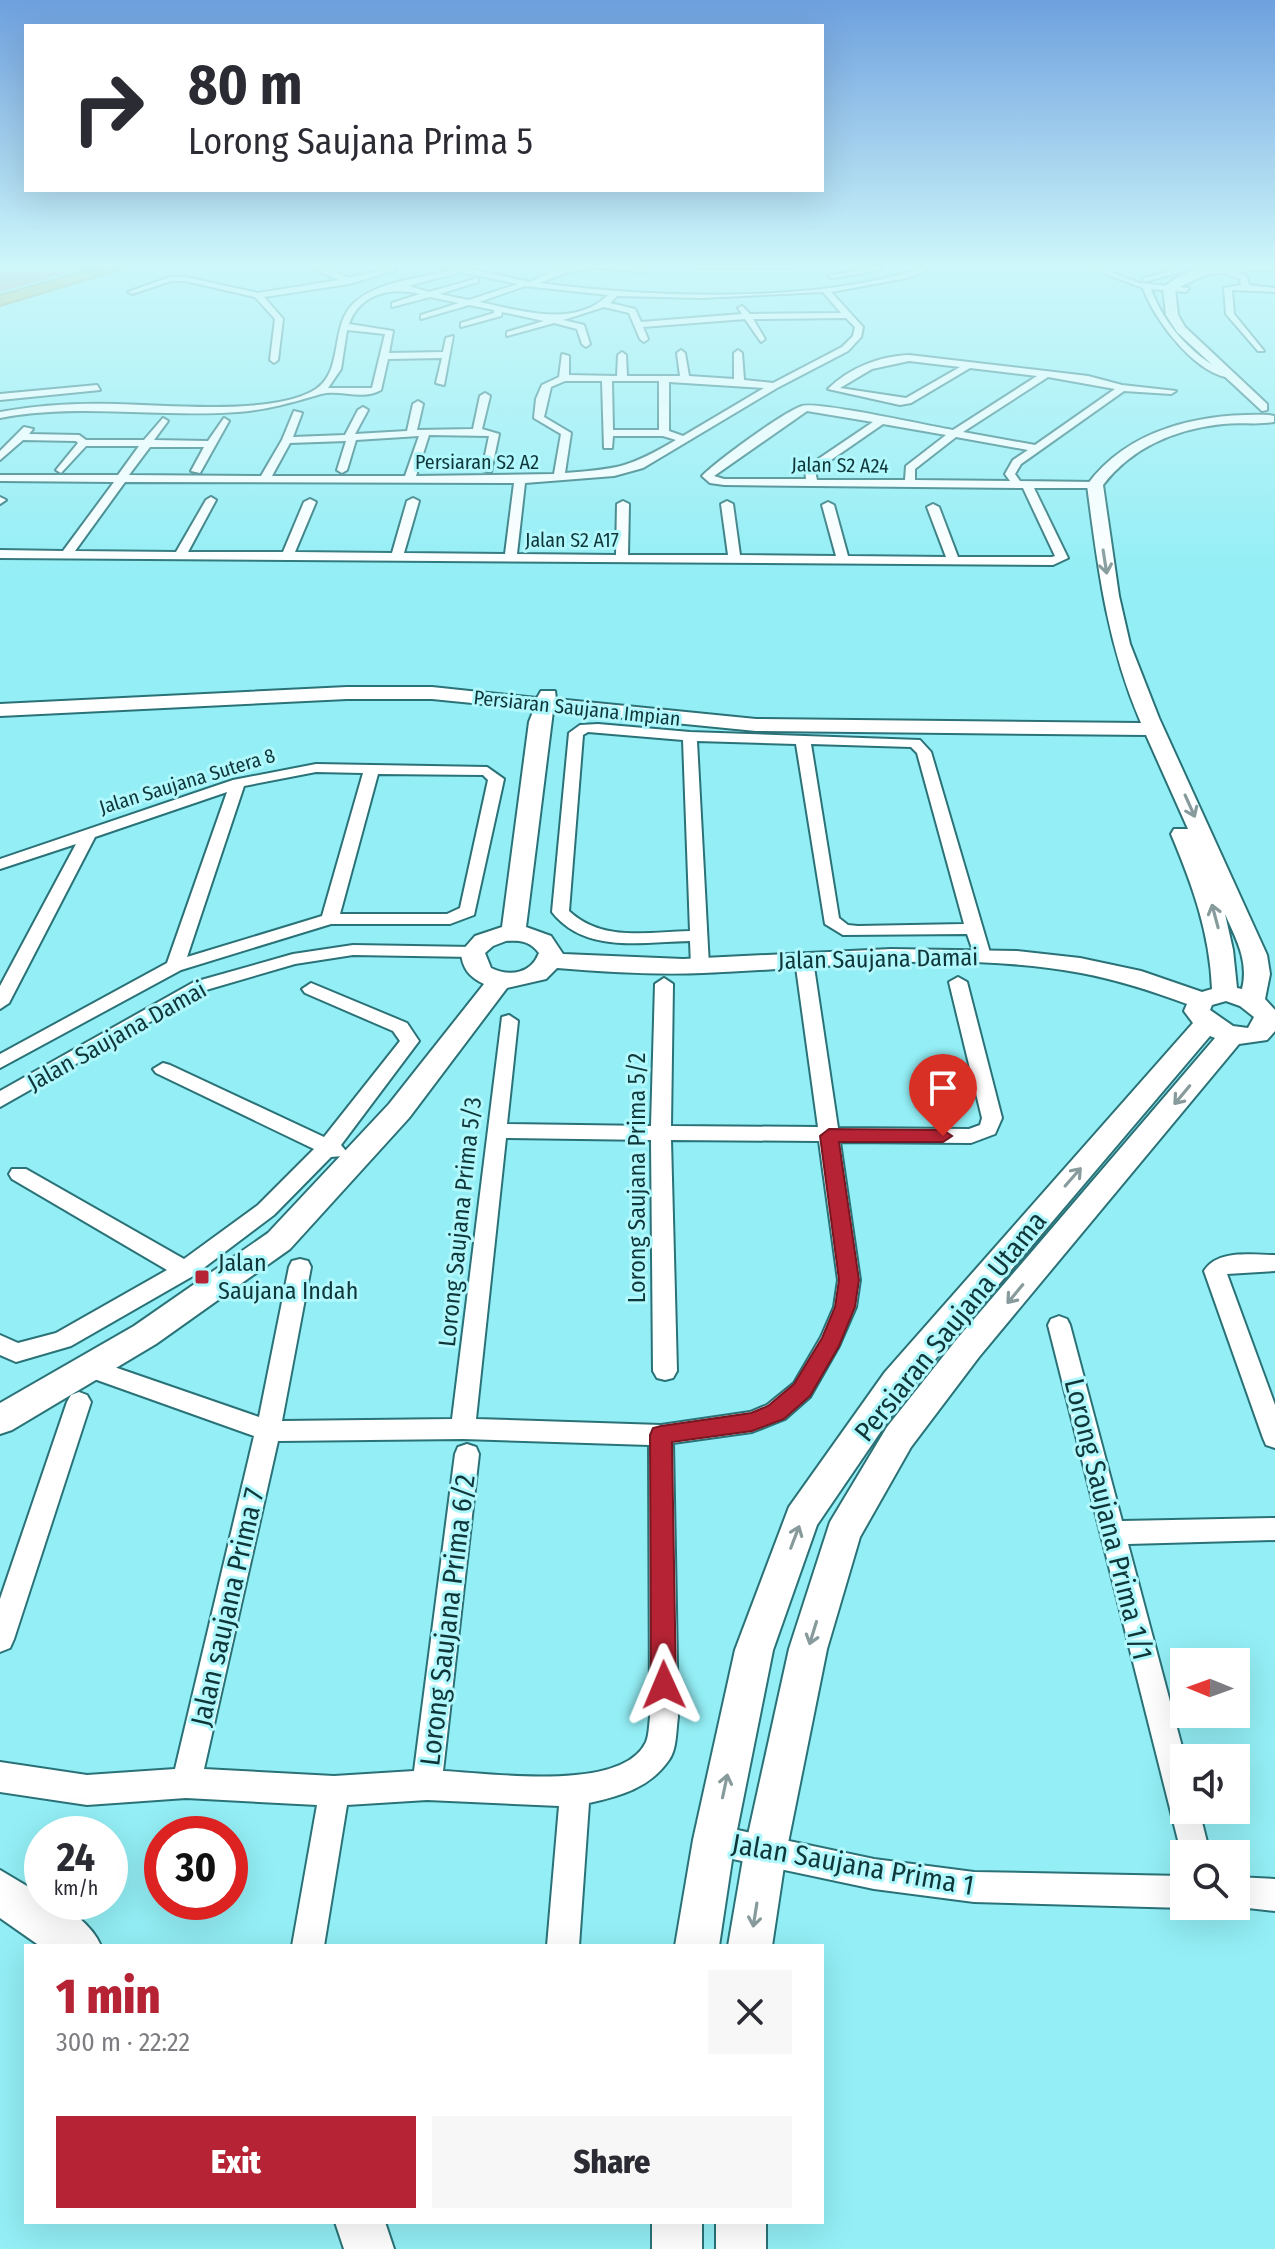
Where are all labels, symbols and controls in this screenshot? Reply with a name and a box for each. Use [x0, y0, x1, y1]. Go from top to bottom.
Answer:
text: 80 m [188, 52, 303, 119]
icon: right [56, 56, 160, 160]
text: Lorong Saujana Prima 5 [188, 120, 533, 164]
street label: Persiaran S2 A2 [415, 450, 539, 474]
street label: Jalan S2 A24 [791, 452, 889, 478]
street label: Jalan S2 A17 [525, 528, 619, 552]
one-way arrow [1098, 549, 1113, 574]
street label: Persiaran Saujana Impian [472, 685, 682, 731]
street label: Jalan Saujana Sutera 8 [96, 743, 278, 819]
one-way arrow [1183, 794, 1198, 818]
one-way arrow [1207, 904, 1222, 930]
street label: Jalan Saujana Damai [778, 943, 978, 975]
street label: Jalan Saujana Damai [23, 975, 211, 1097]
street label: Lorong Saujana Prima 5/2 [623, 1053, 651, 1303]
pin [909, 1054, 977, 1136]
icon: arrive [921, 1066, 965, 1110]
one-way arrow [1173, 1084, 1191, 1105]
street label: Lorong Saujana Prima 5/3 [433, 1096, 487, 1348]
one-way arrow [1064, 1168, 1082, 1188]
street label: Persiaran Saujana Utama [848, 1205, 1053, 1448]
place label: Jalan Saujana Indah [218, 1249, 358, 1305]
marker: Jalan Saujana Indah [193, 1268, 211, 1286]
one-way arrow [1006, 1283, 1024, 1303]
street label: Lorong Saujana Prima 1/1 [1058, 1375, 1159, 1663]
street label: Lorong Saujana Prima 6/2 [413, 1473, 482, 1768]
street label: Jalan saujana Prima 7 [184, 1485, 271, 1729]
one-way arrow [789, 1525, 803, 1550]
one-way arrow [804, 1621, 819, 1646]
position arrow [622, 1643, 706, 1727]
north arrow [1170, 1648, 1250, 1728]
map controls [1170, 1648, 1250, 1920]
button: sound [1170, 1744, 1250, 1824]
one-way arrow [718, 1774, 733, 1800]
speed limit sign: 30 [144, 1816, 248, 1920]
street label: Jalan Saujana Prima 1 [729, 1827, 976, 1902]
text: 24 [57, 1834, 95, 1882]
button: search [1170, 1840, 1250, 1920]
text: km/h [54, 1876, 98, 1900]
one-way arrow [746, 1902, 761, 1927]
text: 1 min [56, 1968, 160, 2026]
button: close [708, 1970, 792, 2054]
text: 300 m · 22:22 [56, 2027, 190, 2058]
button: Exit [56, 2116, 416, 2208]
button: Share [432, 2116, 792, 2208]

